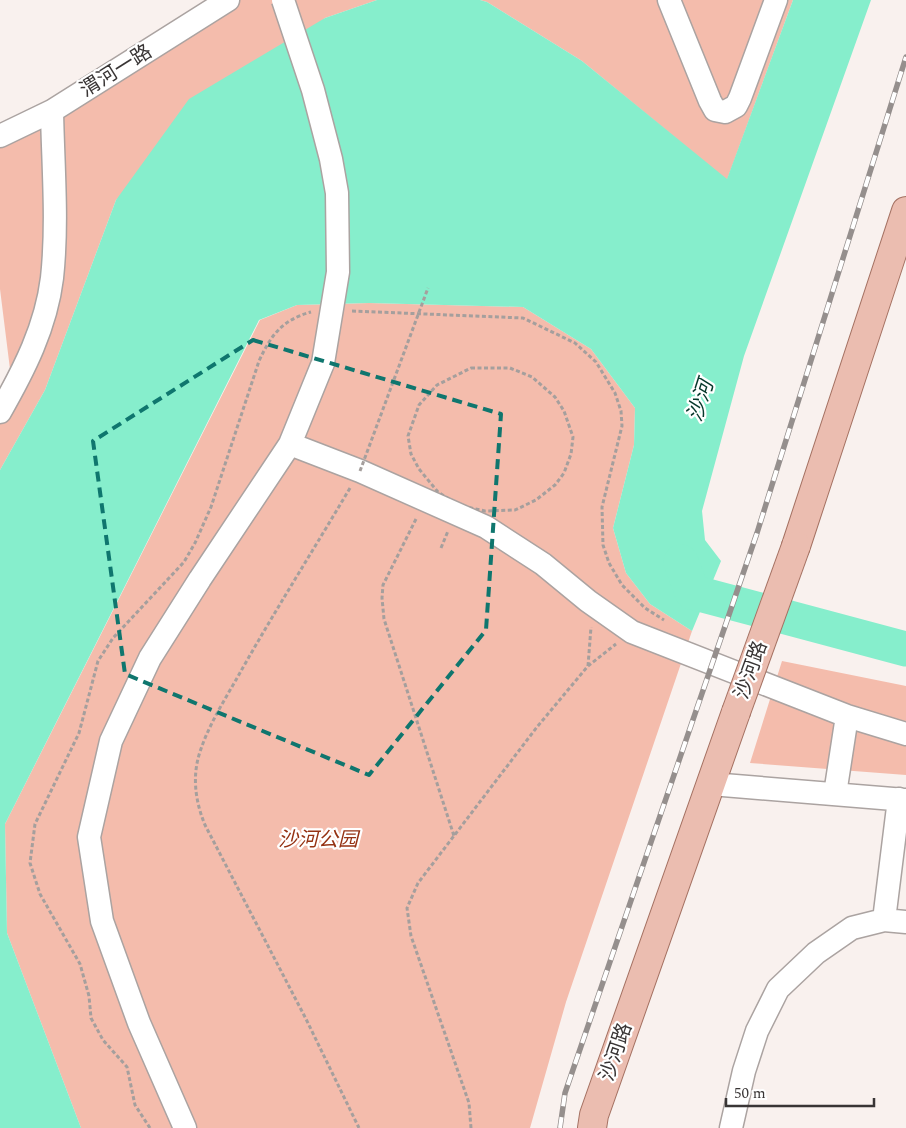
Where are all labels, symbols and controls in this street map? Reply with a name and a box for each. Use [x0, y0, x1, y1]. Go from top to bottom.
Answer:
street label: 渭河一路 [74, 37, 158, 105]
water label: 沙河 [679, 372, 724, 426]
street label: 沙河路 [727, 637, 775, 703]
park label: 沙河公园 [278, 825, 361, 855]
street label: 沙河路 [592, 1019, 640, 1085]
scale bar [726, 1076, 874, 1108]
text: 50 m [734, 1082, 766, 1105]

